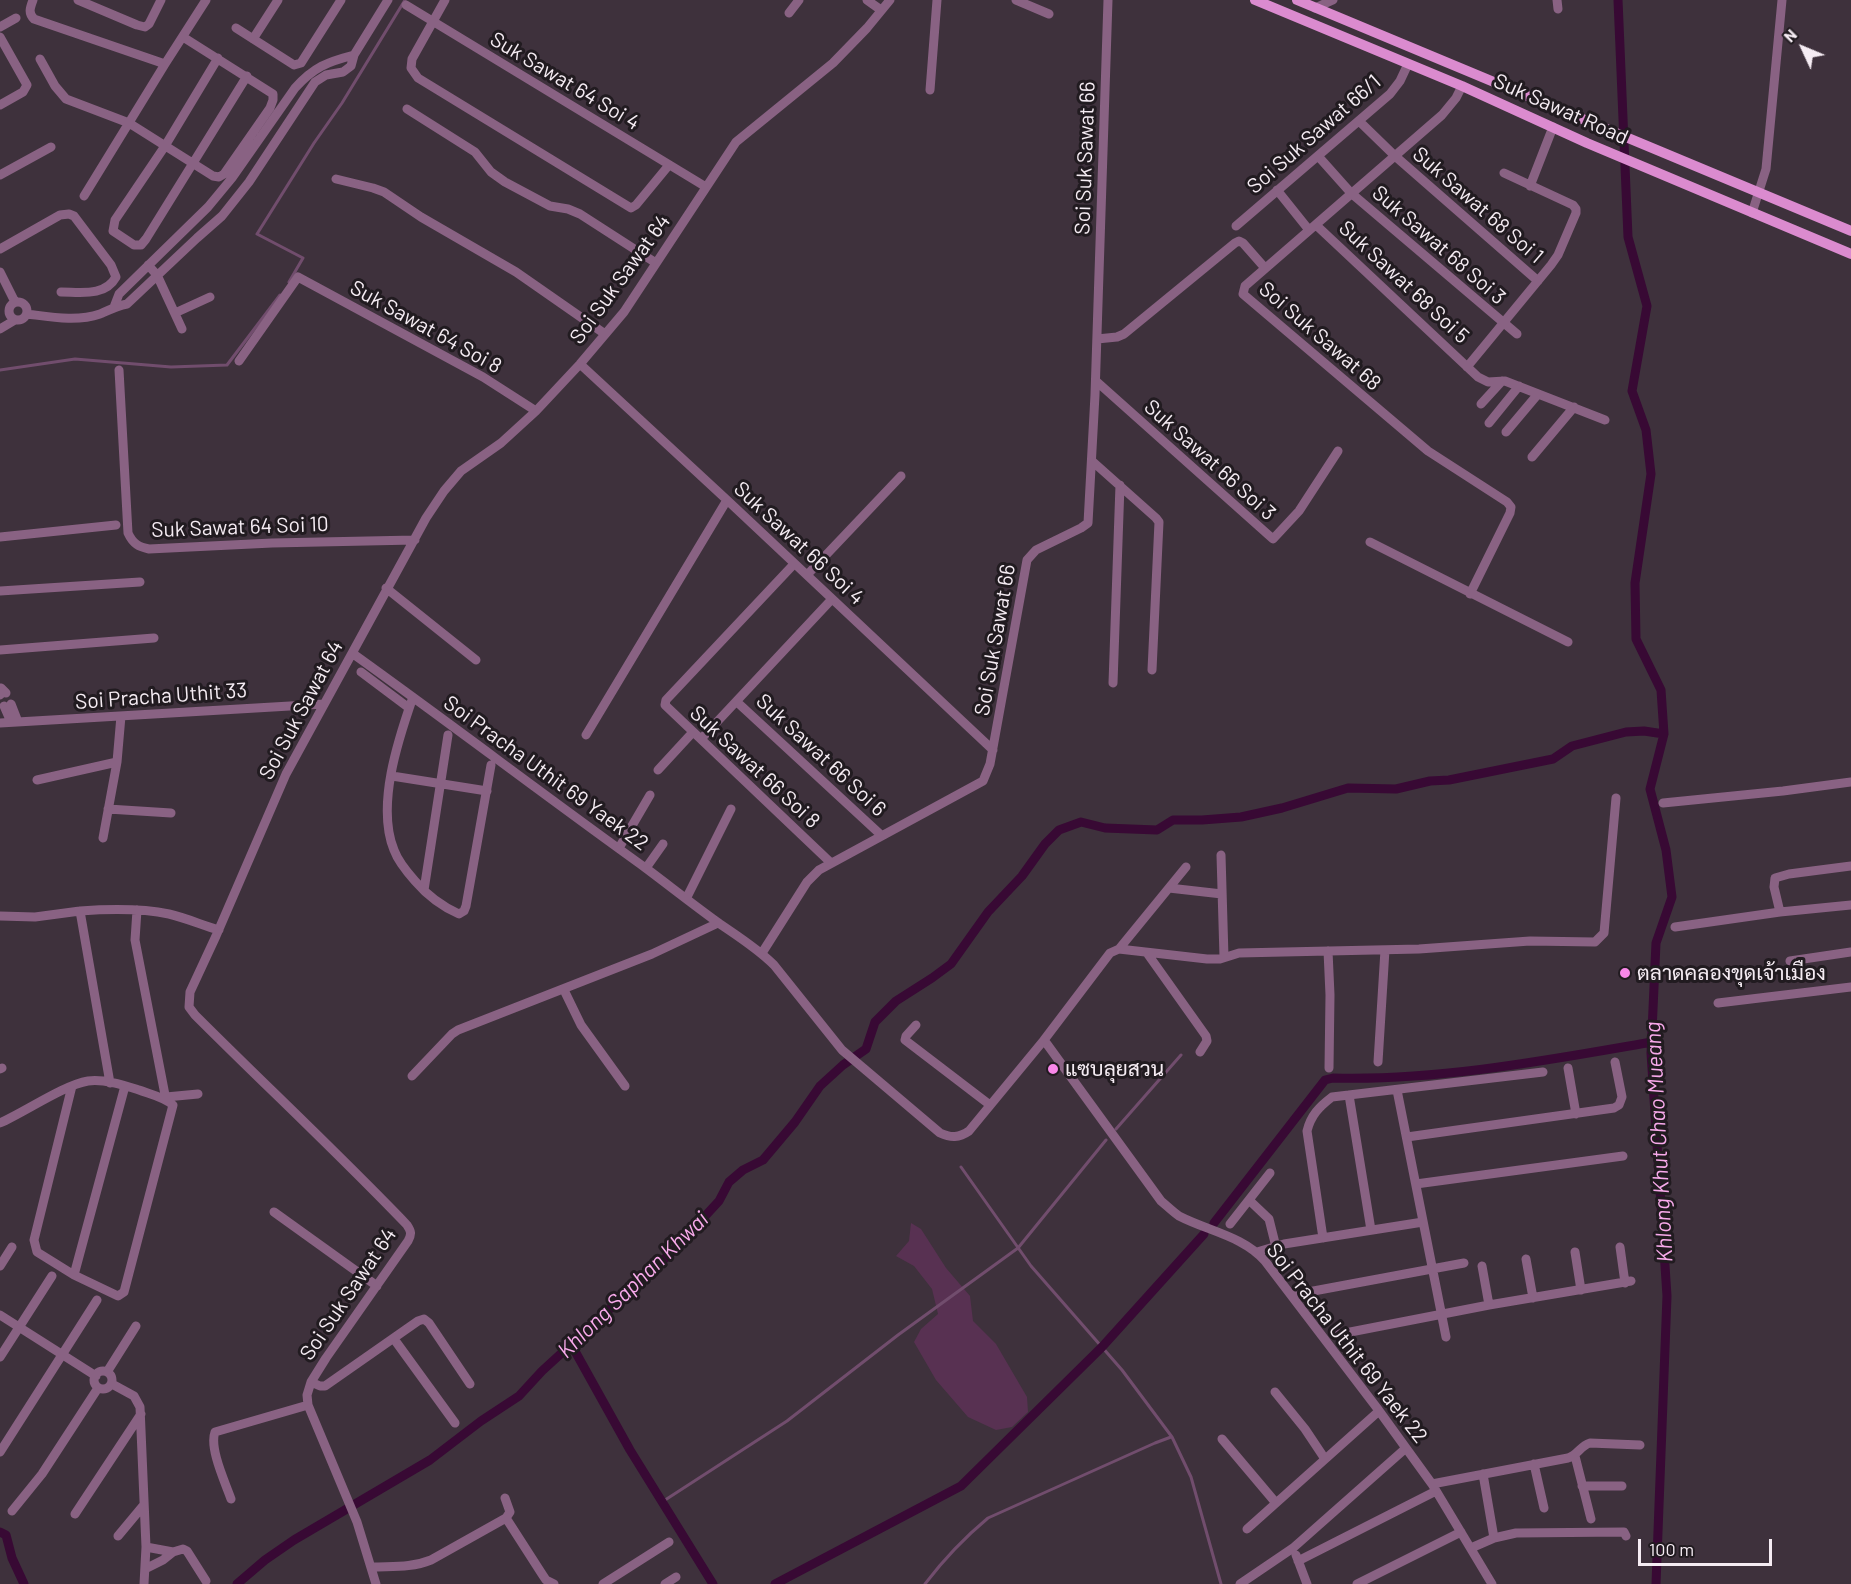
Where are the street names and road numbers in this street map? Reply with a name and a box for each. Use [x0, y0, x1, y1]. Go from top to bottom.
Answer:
street label: Suk Sawat 64 Soi 4 [486, 26, 644, 136]
street label: Suk Sawat Road [1490, 68, 1632, 150]
street label: Soi Suk Sawat 66/1 [1242, 69, 1386, 199]
street label: Soi Suk Sawat 66 [1070, 81, 1100, 235]
street label: Suk Sawat 68 Soi 1 [1407, 141, 1549, 269]
street label: Suk Sawat 68 Soi 3 [1367, 180, 1511, 310]
street label: Soi Suk Sawat 64 [565, 209, 675, 349]
street label: Suk Sawat 68 Soi 5 [1334, 215, 1474, 349]
street label: Suk Sawat 64 Soi 8 [346, 275, 506, 379]
street label: Soi Suk Sawat 68 [1254, 276, 1386, 396]
street label: Suk Sawat 66 Soi 3 [1139, 394, 1281, 526]
street label: Suk Sawat 66 Soi 4 [729, 476, 869, 610]
street label: Suk Sawat 64 Soi 10 [151, 511, 329, 543]
street label: Soi Suk Sawat 66 [969, 562, 1021, 718]
street label: Soi Suk Sawat 64 [254, 636, 348, 784]
street label: Soi Pracha Uthit 33 [74, 677, 248, 715]
street label: Suk Sawat 66 Soi 6 [751, 688, 891, 822]
street label: Soi Pracha Uthit 69 Yaek 22 [439, 690, 653, 856]
street label: Suk Sawat 66 Soi 8 [685, 700, 825, 834]
street label: Soi Suk Sawat 64 [294, 1223, 402, 1365]
street label: Soi Pracha Uthit 69 Yaek 22 [1261, 1238, 1433, 1448]

